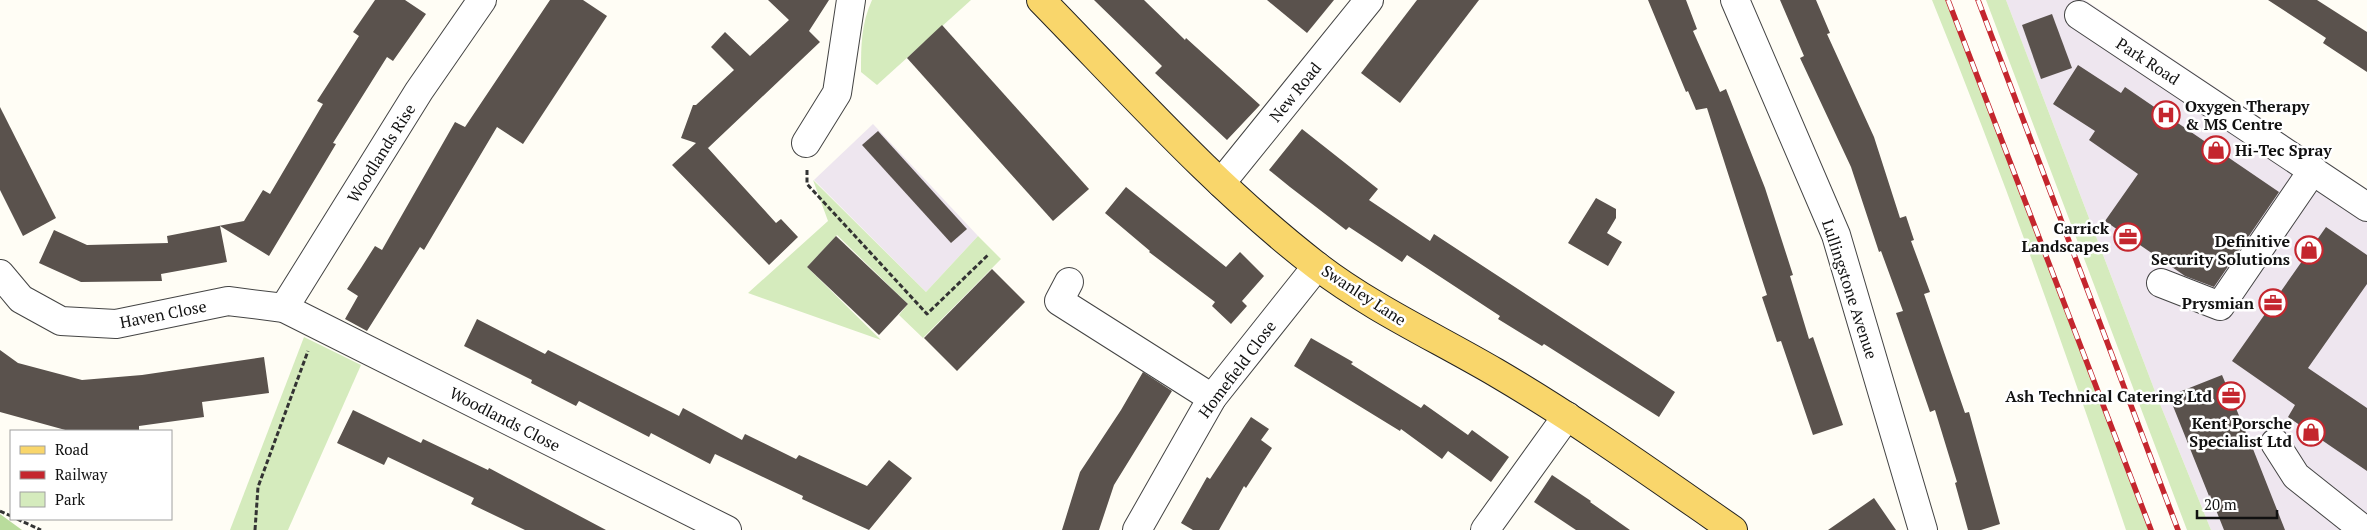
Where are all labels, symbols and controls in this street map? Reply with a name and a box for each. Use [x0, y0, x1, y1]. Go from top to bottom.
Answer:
street label: Park Road [2112, 32, 2184, 90]
street label: New Road [1264, 57, 1326, 127]
place label: Oxygen Therapy & MS Centre [2185, 95, 2310, 135]
street label: Woodlands Rise [342, 99, 420, 207]
hospital icon: Oxygen Therapy & MS Centre [2151, 100, 2181, 130]
shop icon: Hi-Tec Spray [2201, 135, 2231, 165]
place label: Hi-Tec Spray [2235, 139, 2332, 161]
street label: Lullingstone Avenue [1817, 216, 1883, 362]
place label: Carrick Landscapes [2021, 217, 2110, 257]
office icon: Carrick Landscapes [2113, 222, 2143, 252]
place label: Definitive Security Solutions [2151, 230, 2290, 270]
shop icon: Definitive Security Solutions [2294, 235, 2324, 265]
street label: Swanley Lane [1317, 259, 1411, 331]
office icon: Prysmian [2258, 288, 2288, 318]
place label: Prysmian [2182, 292, 2255, 314]
street label: Haven Close [118, 295, 208, 333]
street label: Homefield Close [1193, 316, 1281, 422]
office icon: Ash Technical Catering Ltd [2216, 381, 2246, 411]
street label: Woodlands Close [446, 382, 564, 456]
place label: Ash Technical Catering Ltd [2005, 385, 2212, 407]
place label: Kent Porsche Specialist Ltd [2189, 412, 2292, 452]
shop icon: Kent Porsche Specialist Ltd [2296, 417, 2326, 447]
legend [10, 430, 172, 520]
text: Road [55, 439, 88, 459]
text: Railway [55, 464, 108, 484]
scale bar [2197, 488, 2277, 520]
text: Park [55, 489, 85, 509]
text: 20 m [2204, 494, 2237, 514]

